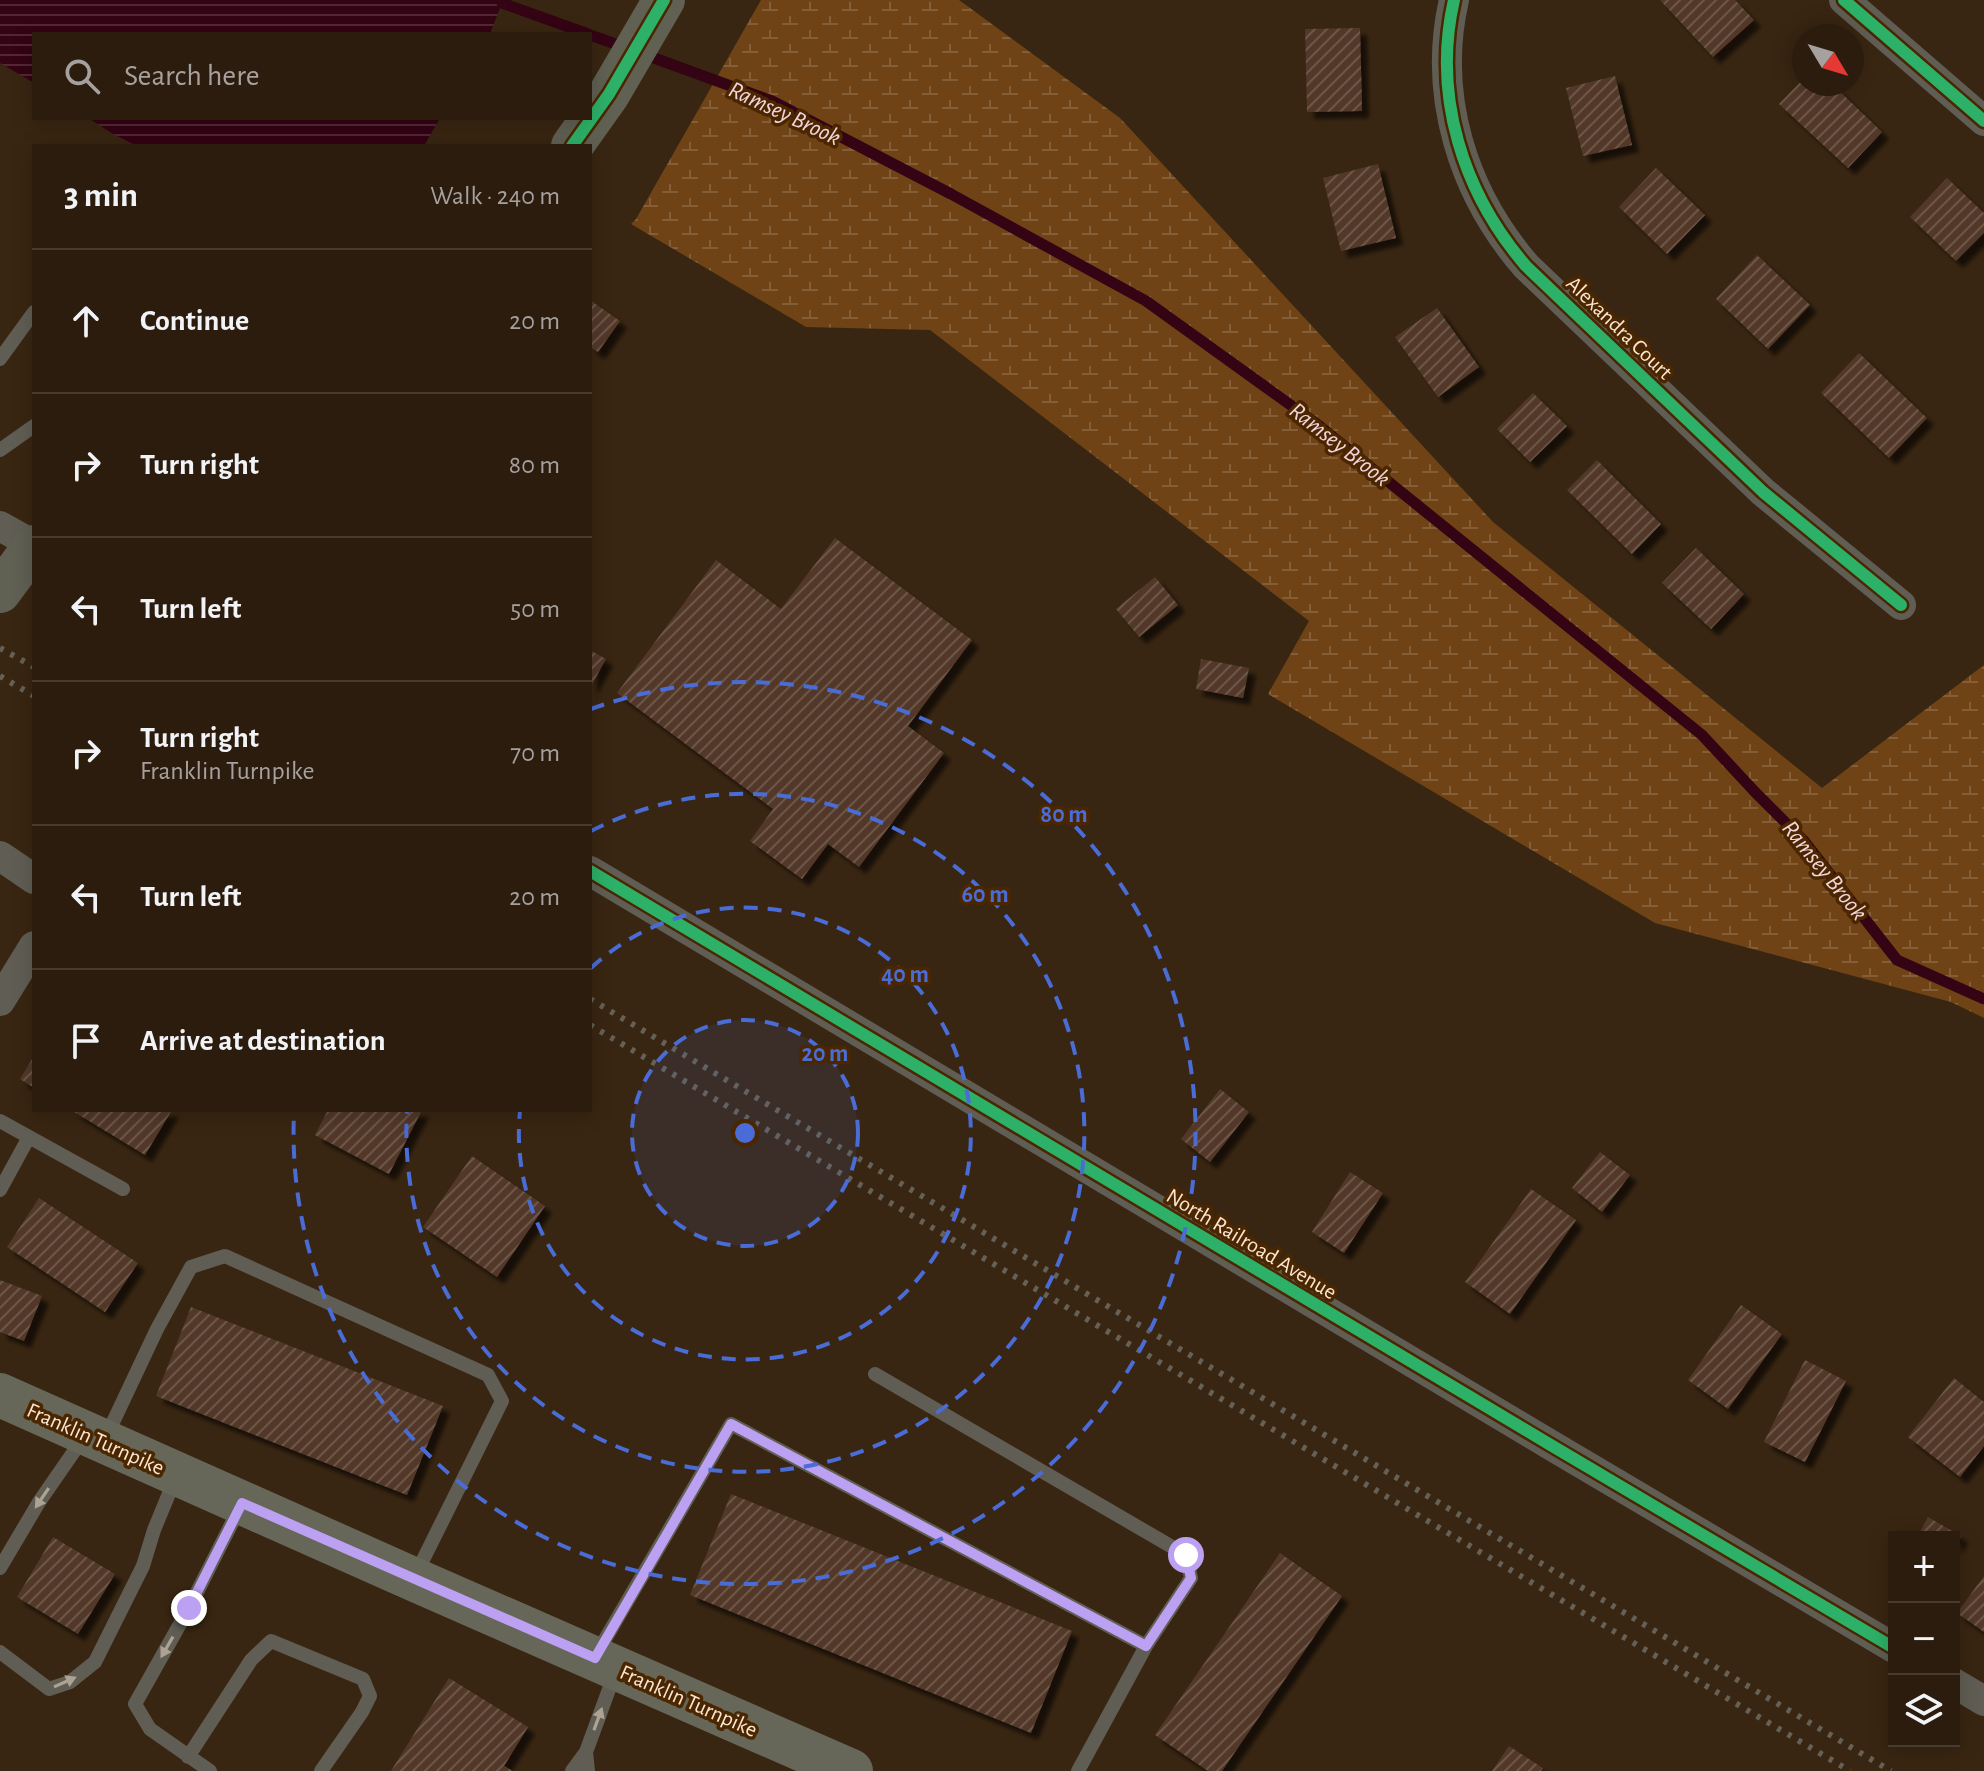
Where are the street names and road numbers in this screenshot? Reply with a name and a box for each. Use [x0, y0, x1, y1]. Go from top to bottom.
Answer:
street label: Alexandra Court [1562, 272, 1676, 383]
street label: North Railroad Avenue [1163, 1184, 1340, 1303]
street label: Franklin Turnpike [24, 1399, 168, 1479]
street label: Franklin Turnpike [617, 1661, 761, 1741]

